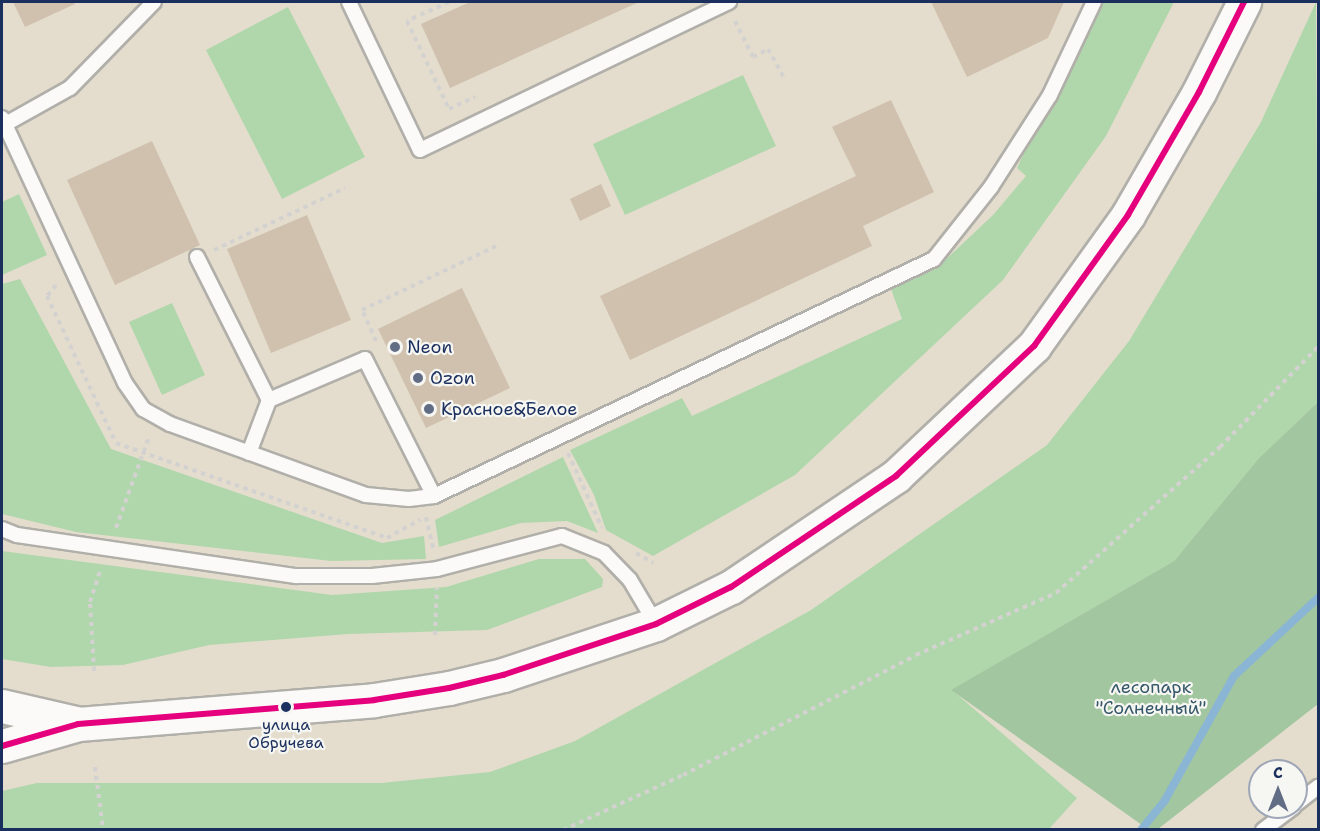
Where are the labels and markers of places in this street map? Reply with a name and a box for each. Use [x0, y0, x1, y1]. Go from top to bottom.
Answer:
place label: Neon [407, 336, 452, 358]
marker: Neon [388, 340, 402, 354]
place label: Ozon [430, 367, 475, 389]
marker: Ozon [411, 371, 425, 385]
place label: Красное&Белое [441, 398, 577, 420]
marker: Красное&Белое [422, 402, 436, 416]
marker: улица Обручева [280, 701, 292, 713]
place label: улица Обручева [248, 715, 324, 753]

